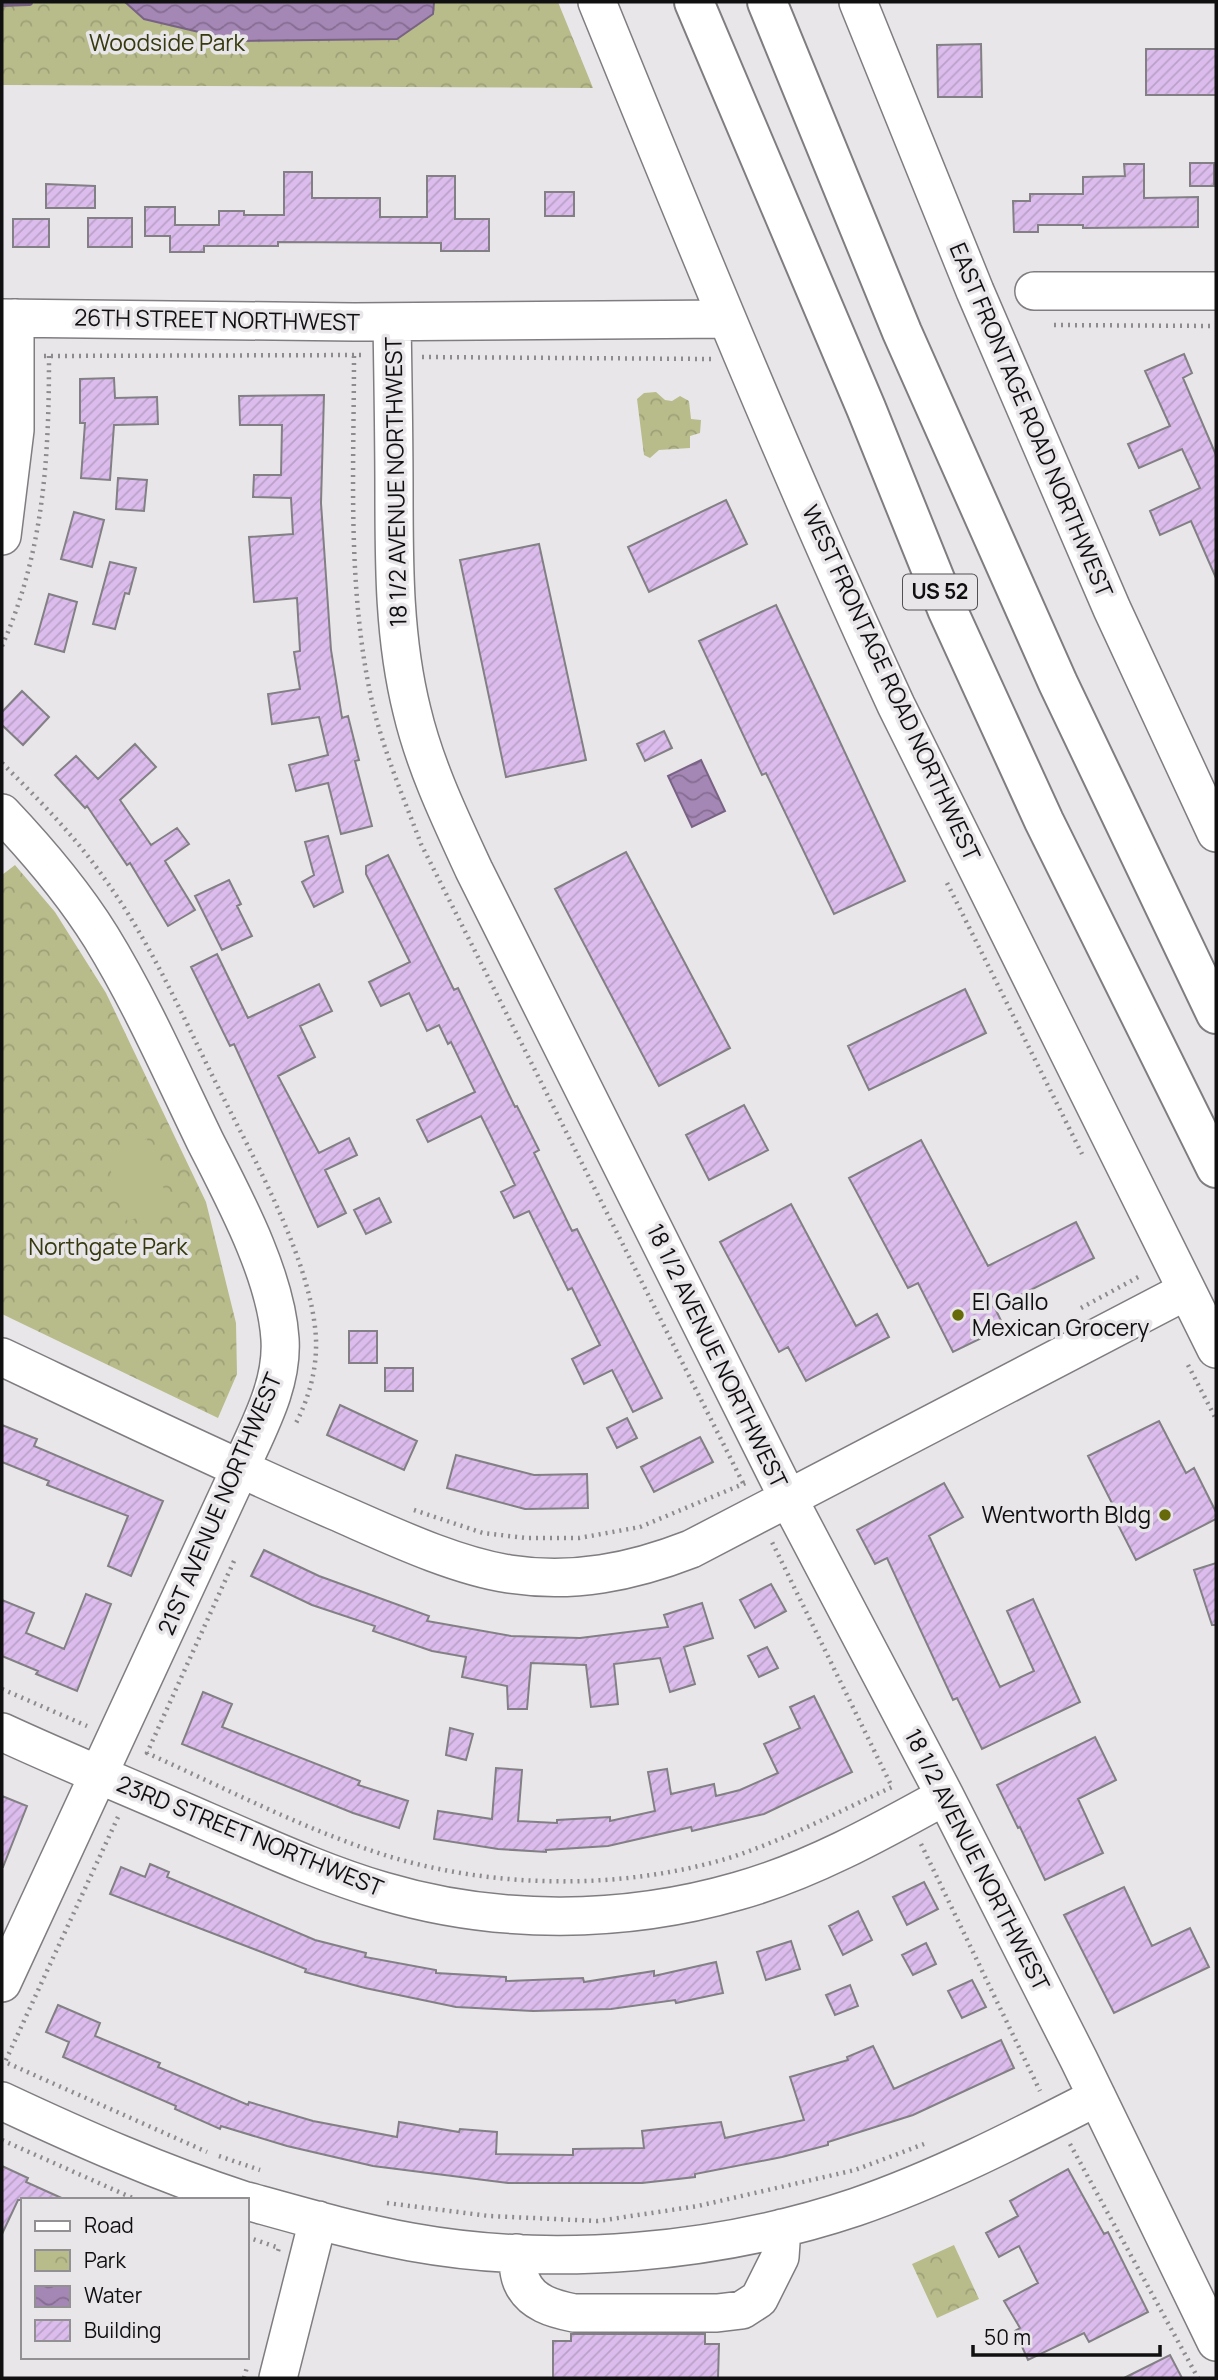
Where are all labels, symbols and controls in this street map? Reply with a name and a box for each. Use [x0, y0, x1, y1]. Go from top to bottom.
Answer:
park label: Woodside Park [89, 26, 246, 58]
street label: EAST FRONTAGE ROAD NORTHWEST [942, 237, 1121, 602]
street label: 26TH STREET NORTHWEST [74, 301, 361, 337]
street label: 18 1/2 AVENUE NORTHWEST [376, 336, 414, 627]
street label: WEST FRONTAGE ROAD NORTHWEST [795, 499, 989, 866]
road number: US 52 [903, 574, 977, 610]
street label: 18 1/2 AVENUE NORTHWEST [640, 1218, 796, 1493]
park label: Northgate Park [28, 1230, 188, 1262]
place label: El Gallo Mexican Grocery [972, 1285, 1149, 1343]
marker: El Gallo Mexican Grocery [950, 1307, 966, 1323]
street label: 21ST AVENUE NORTHWEST [149, 1367, 289, 1640]
place label: Wentworth Bldg [982, 1498, 1151, 1530]
marker: Wentworth Bldg [1157, 1507, 1173, 1523]
street label: 18 1/2 AVENUE NORTHWEST [898, 1723, 1058, 1996]
street label: 23RD STREET NORTHWEST [112, 1767, 389, 1903]
legend [21, 2198, 248, 2359]
text: Road [84, 2211, 134, 2239]
text: Park [84, 2246, 126, 2274]
text: Water [84, 2281, 143, 2309]
scale bar [973, 2314, 1160, 2358]
text: Building [84, 2316, 161, 2344]
text: 50 m [984, 2323, 1031, 2351]

